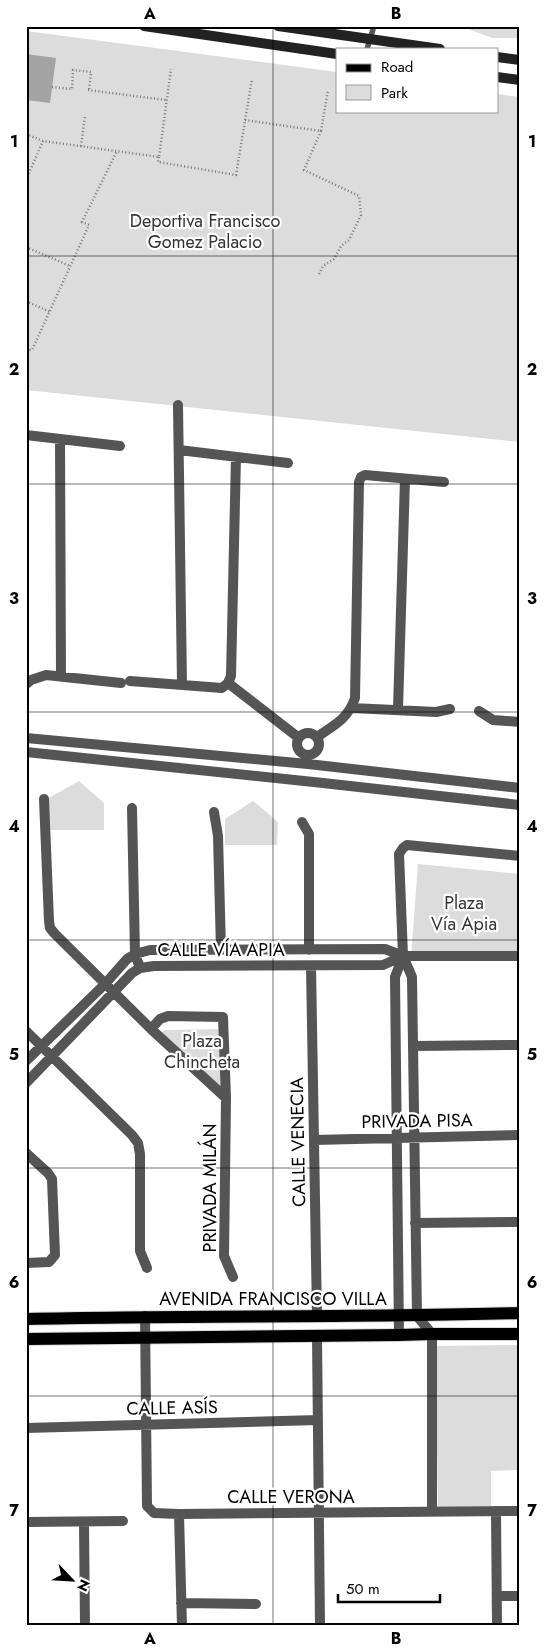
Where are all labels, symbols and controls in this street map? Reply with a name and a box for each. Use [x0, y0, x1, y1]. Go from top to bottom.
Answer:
text: A [143, 2, 156, 25]
text: B [391, 2, 401, 25]
legend [336, 48, 498, 112]
text: Road [381, 56, 413, 78]
text: Park [381, 82, 408, 104]
text: 1 [10, 130, 18, 153]
text: 1 [528, 130, 536, 153]
park label: Deportiva Francisco Gomez Palacio [130, 208, 280, 255]
text: 2 [9, 358, 19, 381]
text: 2 [527, 358, 537, 381]
text: 3 [9, 587, 19, 610]
text: 3 [527, 587, 537, 610]
text: 4 [8, 815, 20, 838]
text: 4 [526, 815, 538, 838]
park label: Plaza Vía Apia [431, 890, 497, 937]
street label: CALLE VÍA APIA [157, 937, 285, 963]
park label: Plaza Chincheta [164, 1028, 240, 1075]
text: 5 [9, 1043, 19, 1066]
text: 5 [527, 1043, 537, 1066]
street label: CALLE VENECIA [284, 1077, 312, 1207]
street label: PRIVADA PISA [361, 1107, 473, 1135]
street label: PRIVADA MILÁN [197, 1124, 223, 1252]
text: 6 [9, 1271, 19, 1294]
text: 6 [527, 1271, 537, 1294]
street label: AVENIDA FRANCISCO VILLA [159, 1286, 387, 1312]
street label: CALLE ASÍS [126, 1394, 218, 1422]
street label: CALLE VERONA [227, 1484, 355, 1510]
text: 7 [9, 1499, 19, 1522]
text: 7 [527, 1499, 537, 1522]
north arrow [48, 1554, 98, 1604]
scale bar [338, 1572, 441, 1604]
text: N [72, 1576, 95, 1595]
text: 50 m [346, 1578, 380, 1600]
text: A [143, 1627, 156, 1650]
text: B [391, 1627, 401, 1650]

